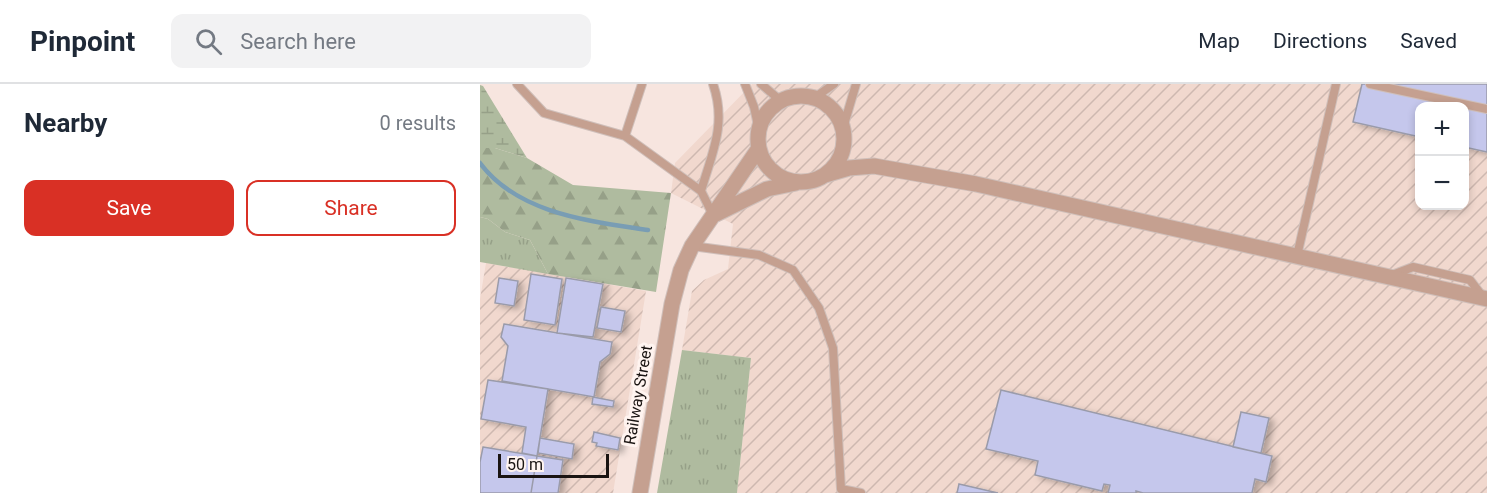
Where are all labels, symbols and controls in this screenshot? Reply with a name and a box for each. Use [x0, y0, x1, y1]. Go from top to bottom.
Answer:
search box [171, 14, 591, 68]
text: Pinpoint [30, 25, 135, 58]
icon: search [192, 25, 225, 58]
text: Search here [240, 29, 356, 54]
text: Map [1198, 29, 1240, 53]
text: Directions [1273, 29, 1367, 53]
text: Saved [1400, 29, 1457, 53]
map controls [1415, 102, 1469, 210]
button: + [1415, 102, 1469, 156]
text: Nearby [24, 108, 107, 138]
text: 0 results [380, 111, 456, 135]
button: − [1415, 156, 1469, 210]
button: Save [24, 180, 234, 236]
button: Share [246, 180, 456, 236]
street label: Railway Street [620, 344, 656, 446]
scale bar [498, 451, 609, 478]
text: 50 m [507, 455, 543, 474]

